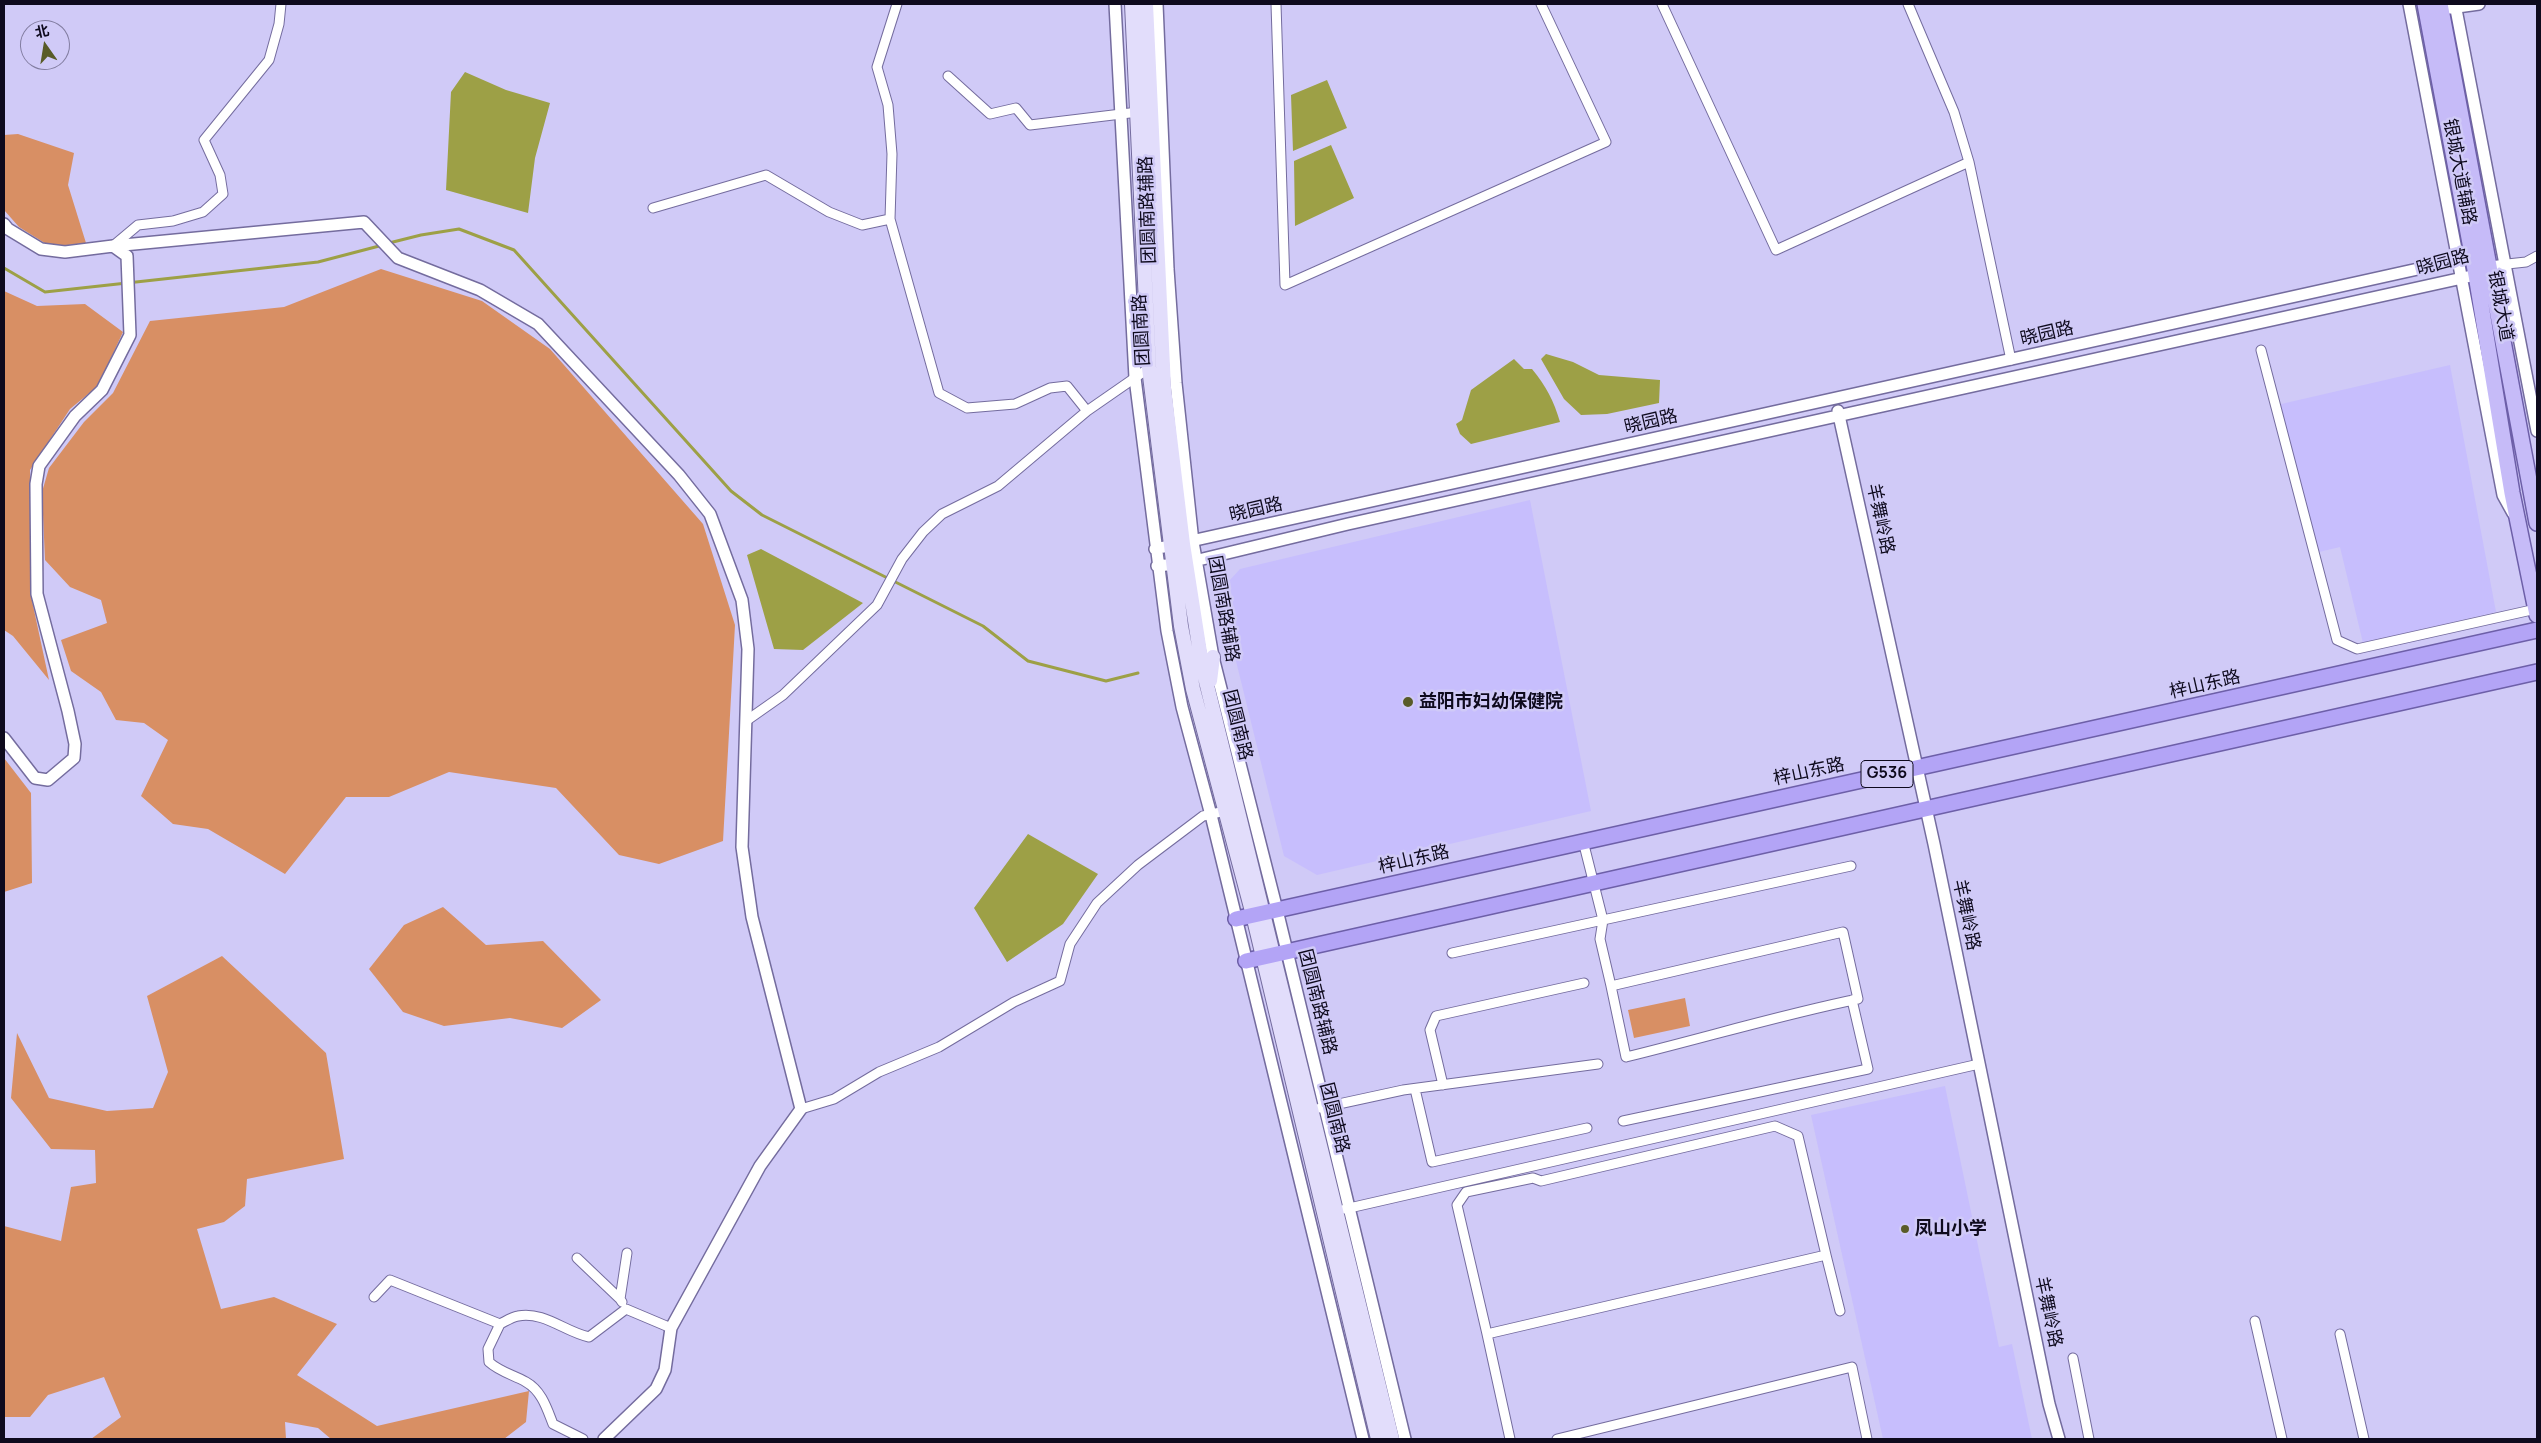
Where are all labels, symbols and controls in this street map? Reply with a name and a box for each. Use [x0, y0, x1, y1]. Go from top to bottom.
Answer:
north arrow [20, 20, 70, 70]
text: 北 [33, 20, 51, 42]
street label: 银城大道辅路 [2438, 117, 2480, 227]
street label: 团圆南路辅路 [1135, 156, 1161, 264]
street label: 晓园路 [2414, 246, 2472, 280]
street label: 银城大道 [2483, 269, 2517, 343]
street label: 团圆南路 [1129, 293, 1155, 367]
street label: 晓园路 [2018, 317, 2076, 351]
street label: 晓园路 [1622, 405, 1680, 439]
street label: 羊舞岭路 [1862, 482, 1898, 556]
street label: 晓园路 [1227, 493, 1285, 527]
street label: 团圆南路辅路 [1203, 554, 1243, 664]
street label: 梓山东路 [2167, 666, 2243, 704]
street label: 团圆南路 [1218, 687, 1256, 763]
place label: 益阳市妇幼保健院 [1419, 691, 1563, 713]
marker: 益阳市妇幼保健院 [1401, 695, 1415, 709]
street label: 梓山东路 [1772, 754, 1846, 790]
road number: G536 [1861, 761, 1913, 788]
street label: 梓山东路 [1376, 841, 1452, 879]
street label: 羊舞岭路 [1948, 878, 1984, 952]
street label: 团圆南路辅路 [1293, 947, 1341, 1057]
street label: 团圆南路 [1315, 1080, 1353, 1156]
place label: 凤山小学 [1915, 1218, 1987, 1240]
marker: 凤山小学 [1899, 1223, 1911, 1235]
street label: 羊舞岭路 [2030, 1275, 2066, 1349]

